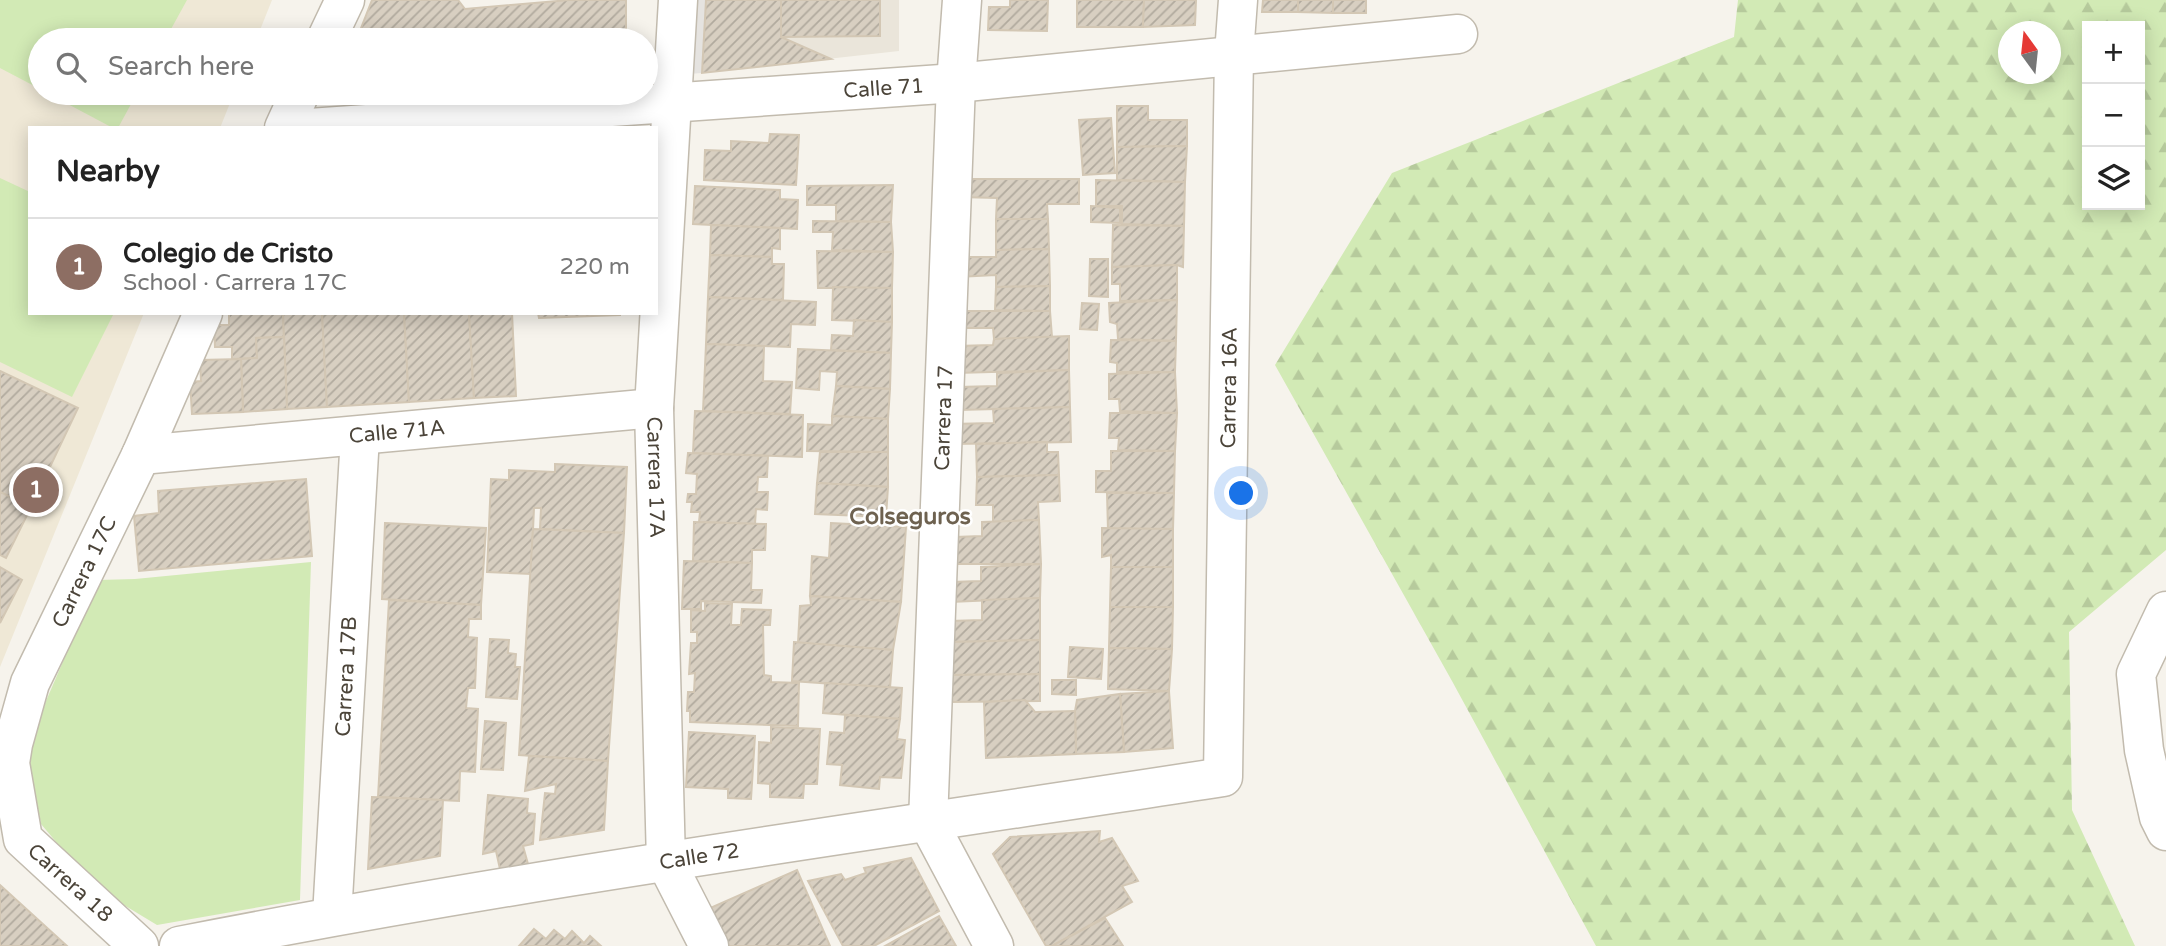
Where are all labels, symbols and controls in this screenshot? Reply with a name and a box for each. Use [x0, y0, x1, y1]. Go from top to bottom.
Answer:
north arrow [1998, 21, 2061, 84]
map controls [2082, 21, 2145, 210]
button: + [2082, 21, 2145, 84]
search box [28, 28, 658, 105]
icon: search [52, 48, 90, 86]
text: Search here [108, 51, 254, 82]
street label: Calle 71 [843, 73, 925, 103]
button: − [2082, 84, 2145, 147]
button: layers [2082, 147, 2145, 210]
text: Nearby [56, 153, 160, 190]
text: Colegio de Cristo [123, 238, 333, 269]
text: 1 [72, 253, 86, 281]
text: 220 m [560, 253, 630, 281]
text: School · Carrera 17C [123, 269, 347, 297]
street label: Carrera 16A [1216, 327, 1242, 449]
street label: Carrera 17 [930, 365, 958, 471]
street label: Calle 71A [348, 415, 446, 448]
street label: Carrera 17A [642, 416, 670, 538]
pin: 1 [13, 464, 59, 516]
your location [1224, 476, 1258, 510]
district label: Colseguros [849, 503, 971, 531]
street label: Carrera 17C [46, 512, 122, 632]
street label: Carrera 17B [330, 616, 362, 737]
street label: Carrera 18 [22, 838, 118, 928]
street label: Calle 72 [658, 838, 741, 875]

